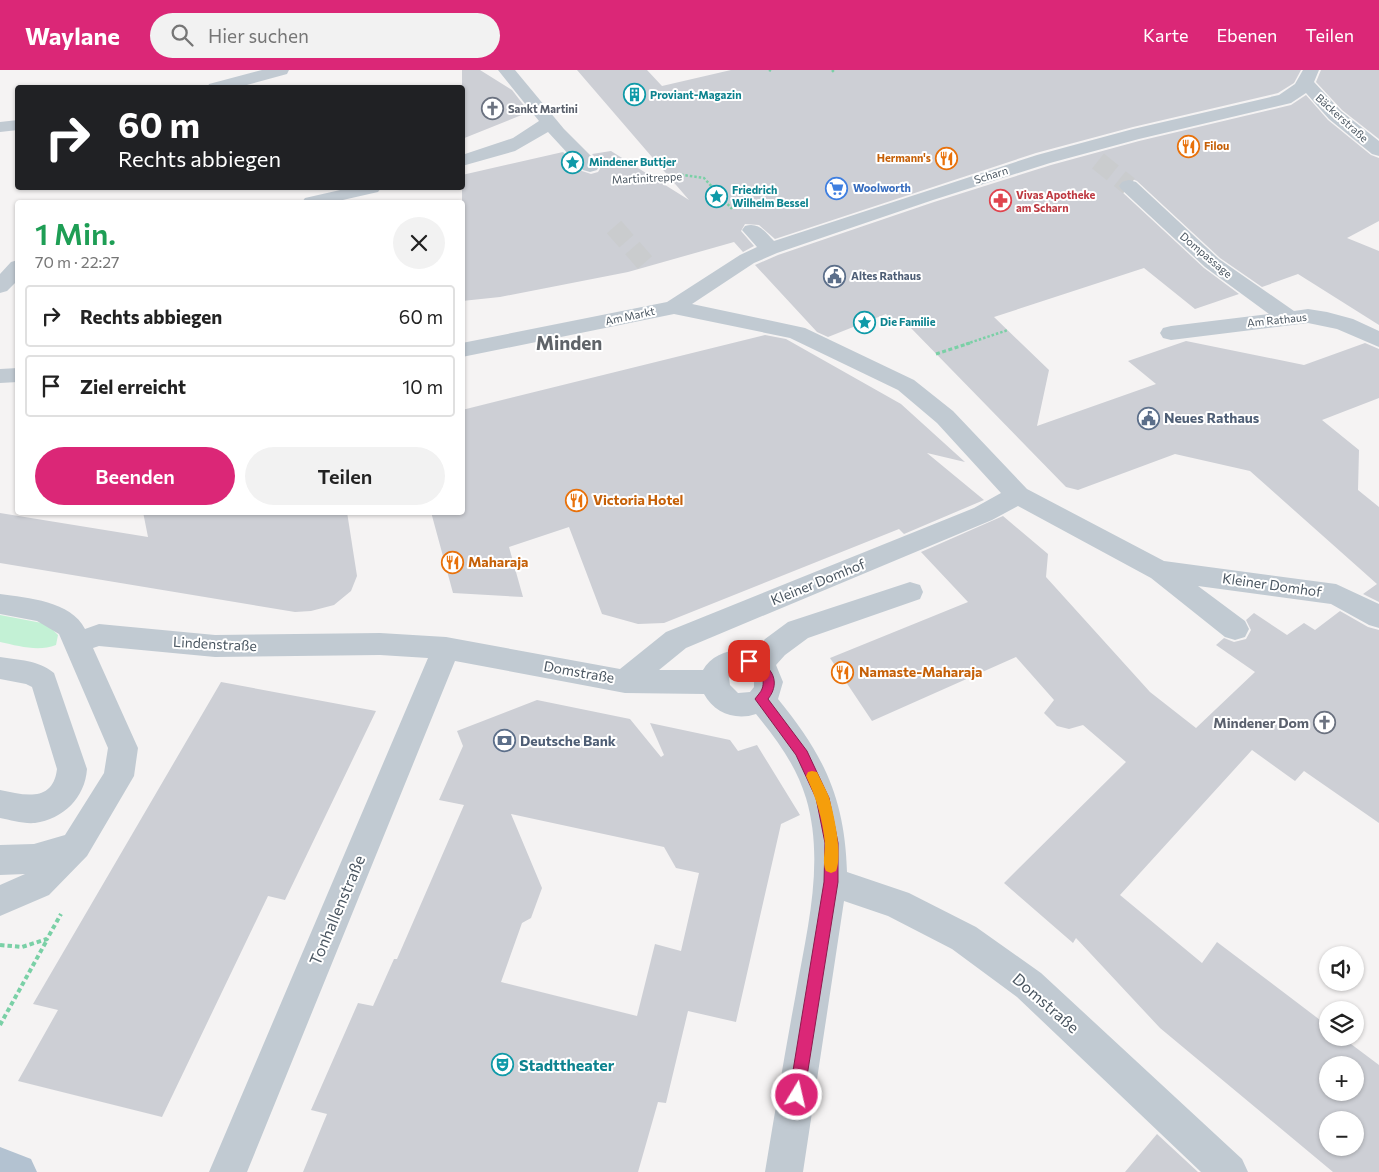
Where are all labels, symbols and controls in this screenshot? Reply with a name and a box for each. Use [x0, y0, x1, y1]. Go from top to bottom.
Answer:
search box [150, 13, 500, 58]
text: Waylane [25, 21, 120, 50]
icon: search [168, 21, 196, 49]
text: Hier suchen [208, 24, 309, 47]
text: Karte [1143, 24, 1188, 46]
text: Ebenen [1216, 24, 1277, 46]
text: Teilen [1305, 24, 1354, 46]
building icon: Proviant-Magazin [622, 83, 646, 107]
place label: Proviant-Magazin [650, 88, 742, 101]
street label: Bäckerstraße [1313, 91, 1371, 145]
church icon: Sankt Martini [480, 97, 504, 121]
text: 60 m [118, 102, 200, 145]
place label: Sankt Martini [508, 102, 578, 115]
icon: right [35, 105, 100, 170]
restaurant icon: Filou [1176, 134, 1200, 158]
place label: Filou [1204, 139, 1229, 152]
text: Rechts abbiegen [118, 145, 281, 172]
restaurant icon: Hermann's [935, 146, 959, 170]
place icon: Mindener Buttjer [561, 150, 585, 174]
place label: Hermann's [877, 151, 931, 164]
place label: Mindener Buttjer [589, 155, 677, 168]
street label: Scharn [972, 163, 1009, 186]
street label: Martinitreppe [611, 169, 683, 186]
supermarket icon: Woolworth [825, 176, 849, 200]
place label: Woolworth [853, 181, 911, 194]
place label: Friedrich Wilhelm Bessel [732, 183, 809, 209]
place icon: Friedrich Wilhelm Bessel [704, 184, 728, 208]
place label: Vivas Apotheke am Scharn [1016, 188, 1096, 214]
pharmacy icon: Vivas Apotheke am Scharn [988, 189, 1012, 213]
text: 1 Min. [35, 214, 116, 251]
button: close [393, 217, 445, 269]
street label: Dompassage [1178, 229, 1235, 280]
text: 70 m · 22:27 [35, 252, 120, 271]
public building icon: Altes Rathaus [823, 264, 847, 288]
place label: Altes Rathaus [851, 269, 921, 282]
icon: right [37, 302, 65, 330]
street label: Am Markt [604, 304, 656, 327]
text: Rechts abbiegen [80, 305, 222, 328]
text: 60 m [399, 305, 443, 328]
place icon: Die Familie [852, 310, 876, 334]
street label: Am Rathaus [1246, 310, 1308, 329]
place label: Die Familie [880, 315, 936, 328]
district label: Minden [536, 331, 602, 354]
icon: arrive [37, 372, 65, 400]
text: Ziel erreicht [80, 375, 186, 398]
text: 10 m [402, 375, 443, 398]
public building icon: Neues Rathaus [1136, 406, 1160, 430]
place label: Neues Rathaus [1164, 409, 1260, 426]
button: Beenden [35, 447, 235, 505]
button: Teilen [245, 447, 445, 505]
restaurant icon: Victoria Hotel [565, 488, 589, 512]
place label: Victoria Hotel [593, 491, 683, 508]
restaurant icon: Maharaja [440, 550, 464, 574]
place label: Maharaja [468, 553, 528, 570]
street label: Kleiner Domhof [768, 555, 868, 608]
street label: Kleiner Domhof [1221, 569, 1323, 600]
street label: Lindenstraße [173, 633, 257, 654]
pin [728, 640, 770, 682]
icon: arrive [735, 647, 763, 675]
street label: Domstraße [542, 657, 616, 686]
restaurant icon: Namaste-Maharaja [831, 660, 855, 684]
place label: Namaste-Maharaja [859, 663, 983, 680]
church icon: Mindener Dom [1313, 711, 1337, 735]
place label: Mindener Dom [1213, 714, 1309, 731]
bank icon: Deutsche Bank [492, 729, 516, 753]
place label: Deutsche Bank [520, 732, 616, 749]
street label: Tonhallenstraße [305, 852, 368, 968]
map controls [1319, 946, 1364, 1156]
button: sound [1319, 946, 1364, 991]
street label: Domstraße [1009, 969, 1083, 1037]
button: layers [1319, 1001, 1364, 1046]
theatre icon: Stadttheater [491, 1053, 515, 1077]
place label: Stadttheater [519, 1055, 615, 1074]
button: + [1319, 1056, 1364, 1101]
position arrow [770, 1068, 822, 1120]
button: − [1319, 1111, 1364, 1156]

